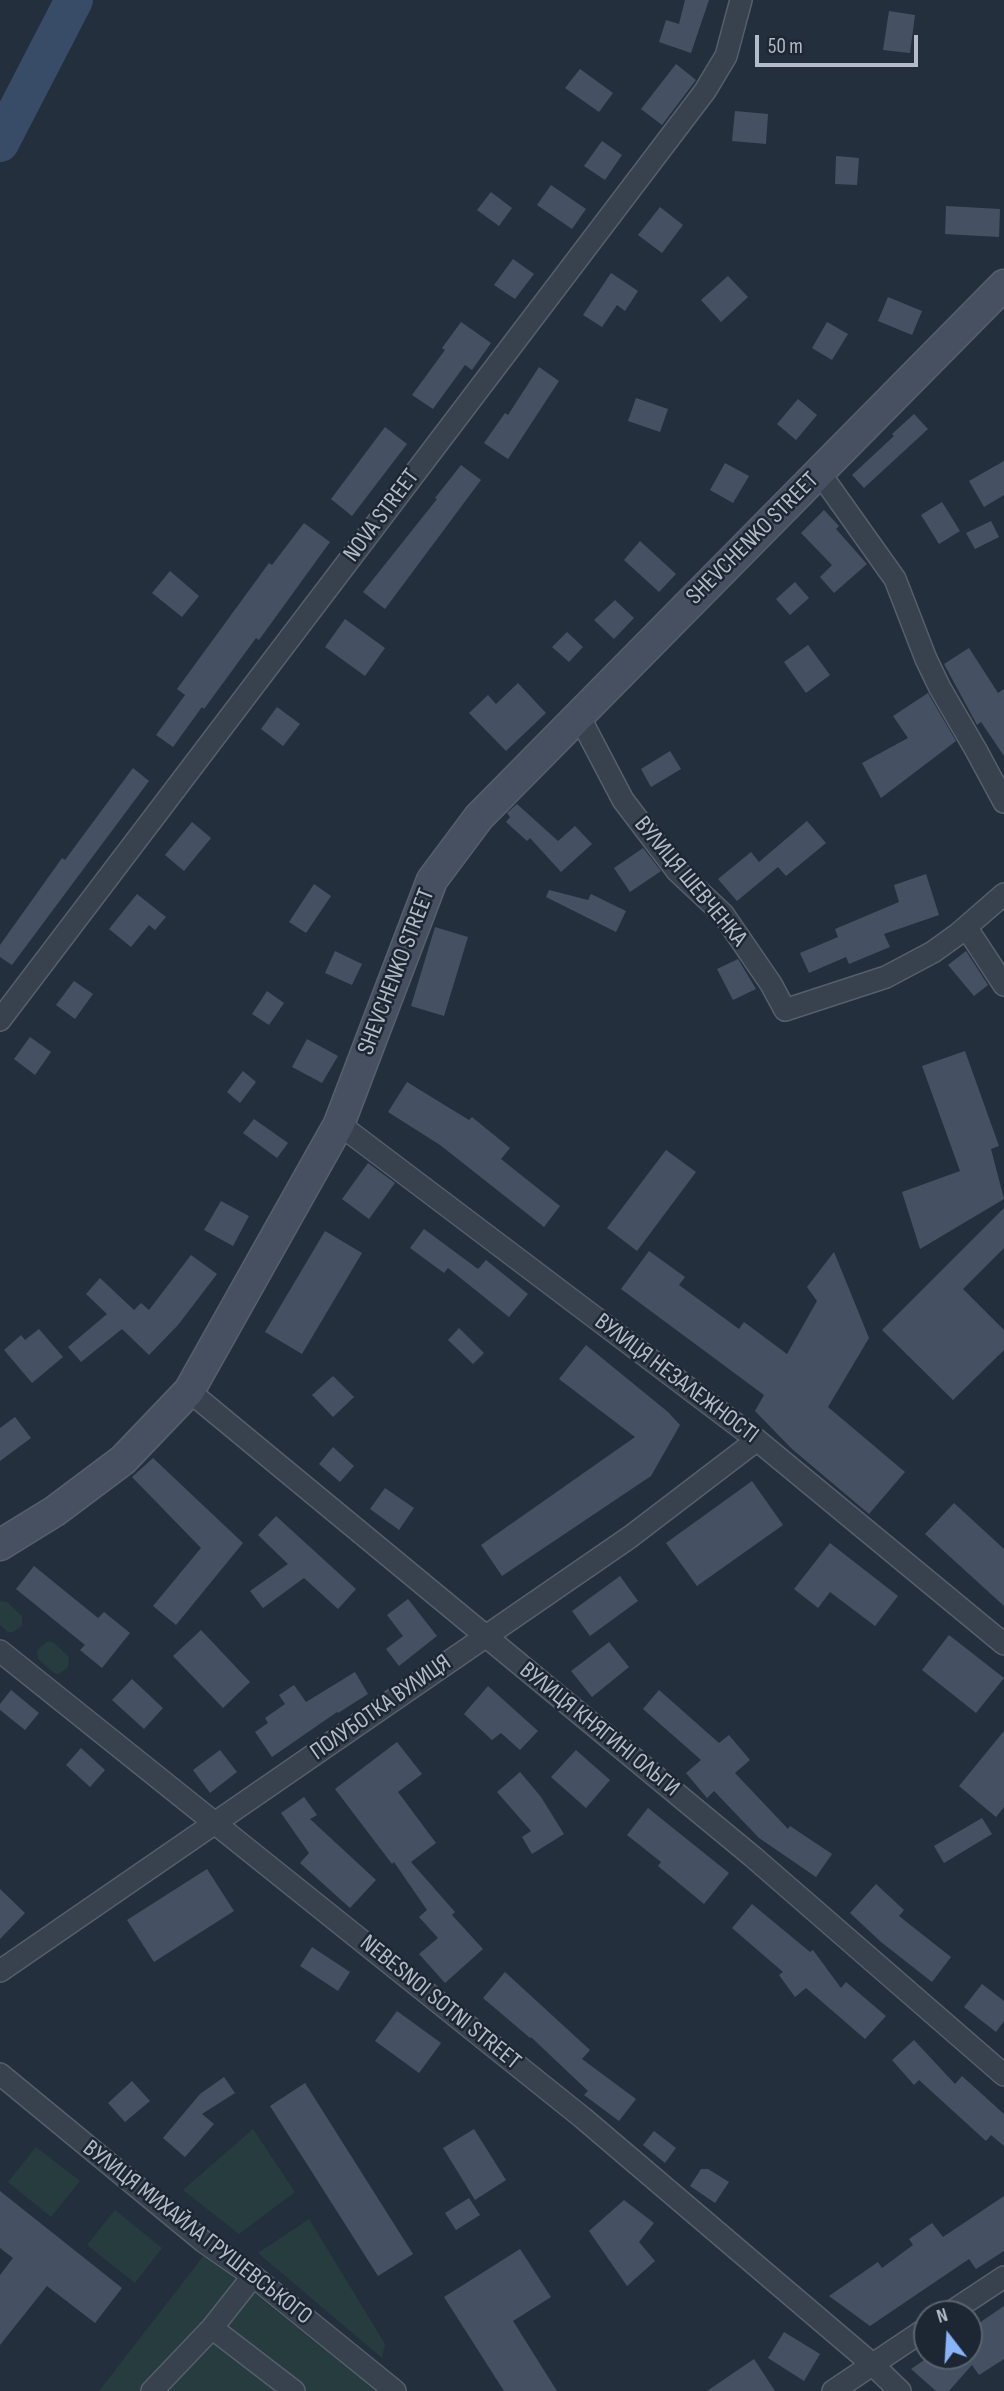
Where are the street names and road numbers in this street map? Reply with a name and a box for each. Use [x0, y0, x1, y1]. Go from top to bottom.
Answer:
street label: NOVA STREET [338, 464, 426, 568]
street label: SHEVCHENKO STREET [681, 467, 825, 611]
street label: ВУЛИЦЯ ШЕВЧЕНКА [627, 811, 753, 953]
street label: SHEVCHENKO STREET [352, 885, 442, 1059]
street label: ВУЛИЦЯ НЕЗАЛЕЖНОСТІ [588, 1308, 764, 1450]
street label: ПОЛУБОТКА ВУЛИЦЯ [305, 1649, 457, 1767]
street label: ВУЛИЦЯ КНЯГИНІ ОЛЬГИ [513, 1657, 685, 1803]
street label: NEBESNOI SOTNI STREET [354, 1929, 526, 2077]
street label: ВУЛИЦЯ МИХАЙЛА ГРУШЕВСЬКОГО [77, 2135, 317, 2331]

